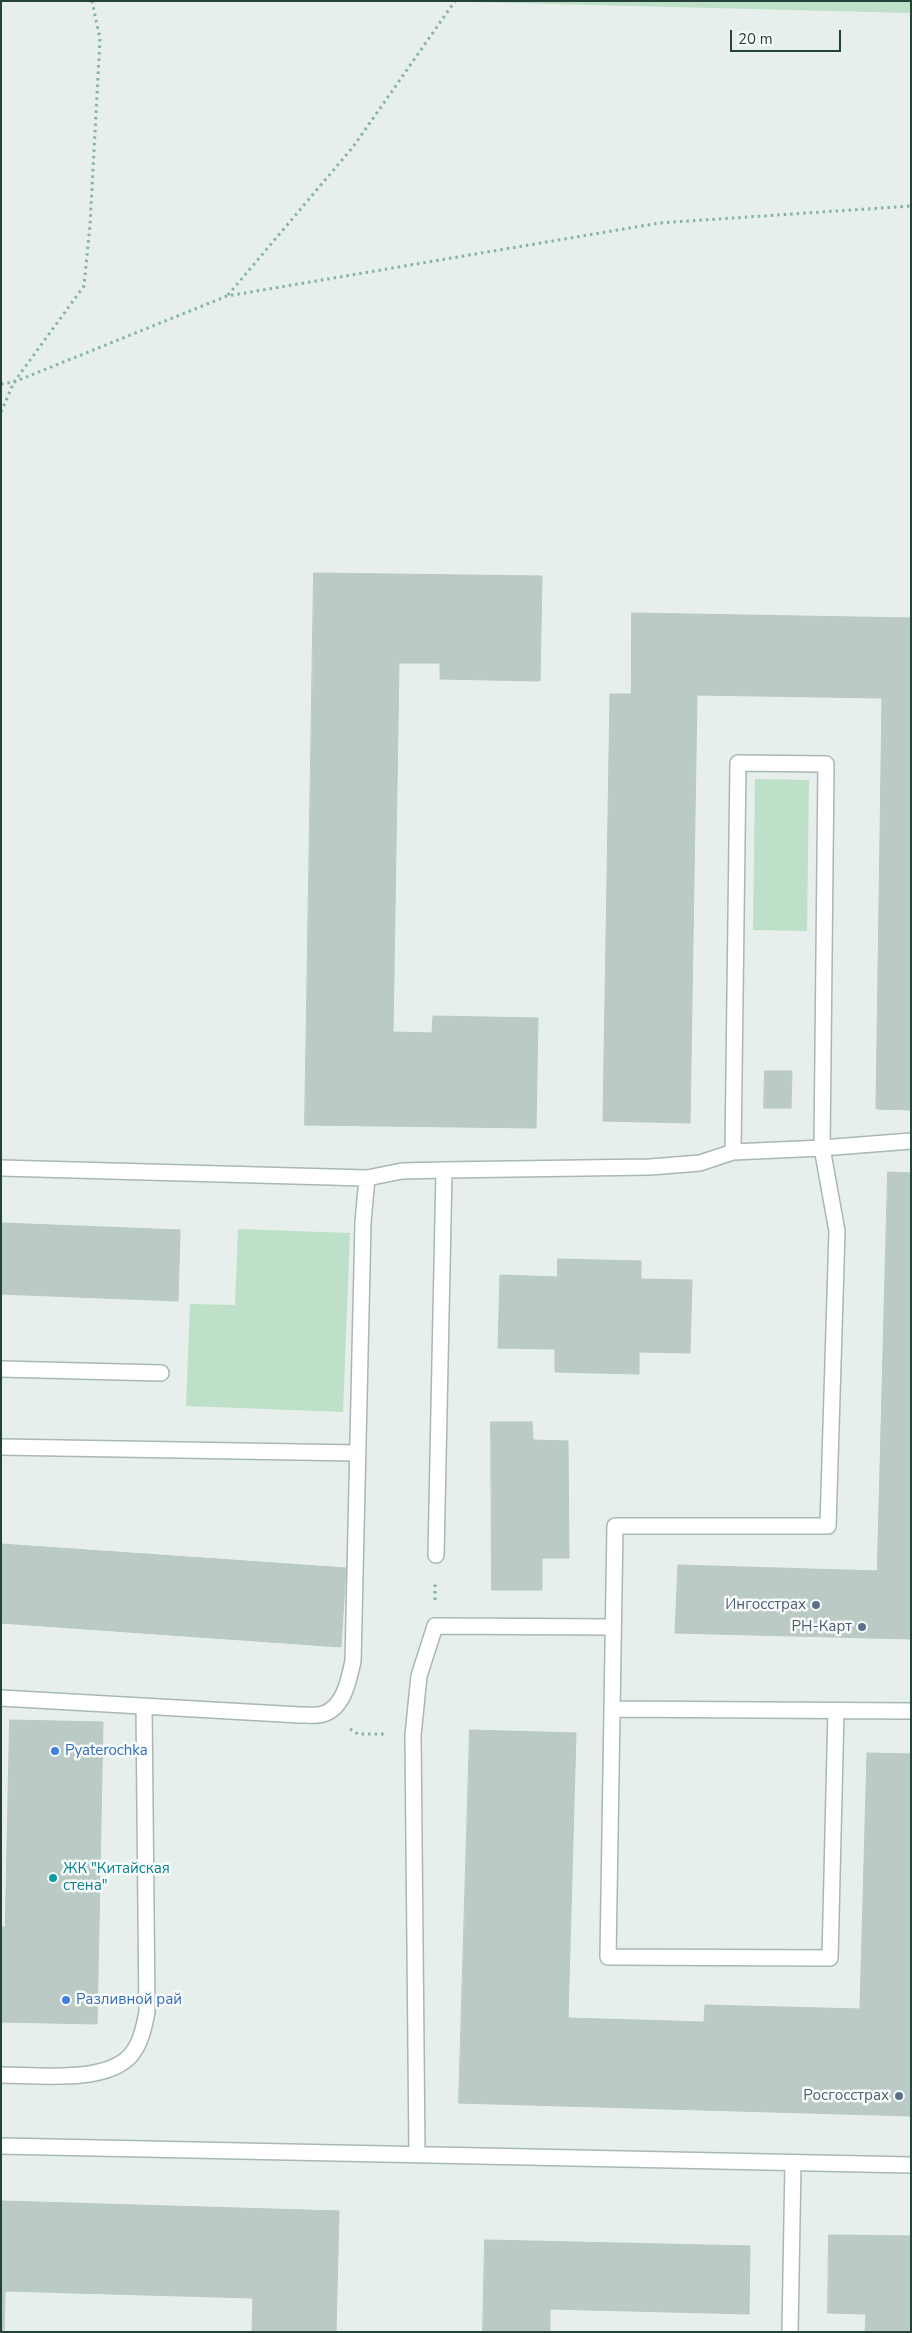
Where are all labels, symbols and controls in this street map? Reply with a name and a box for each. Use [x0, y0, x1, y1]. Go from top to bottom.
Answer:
scale bar [732, 20, 843, 52]
text: 20 m [738, 29, 773, 49]
place label: Ингосстрах [725, 1596, 806, 1614]
marker: Ингосстрах [810, 1599, 822, 1611]
place label: РН-Карт [791, 1618, 852, 1636]
marker: РН-Карт [856, 1621, 868, 1633]
place label: Pyaterochka [65, 1742, 148, 1760]
marker: Pyaterochka [49, 1745, 61, 1757]
place label: ЖК "Китайская стена" [63, 1860, 170, 1895]
marker: ЖК "Китайская стена" [47, 1872, 59, 1884]
place label: Разливной рай [76, 1991, 182, 2009]
marker: Разливной рай [60, 1994, 72, 2006]
place label: Росгосстрах [803, 2087, 889, 2105]
marker: Росгосстрах [893, 2090, 905, 2102]

